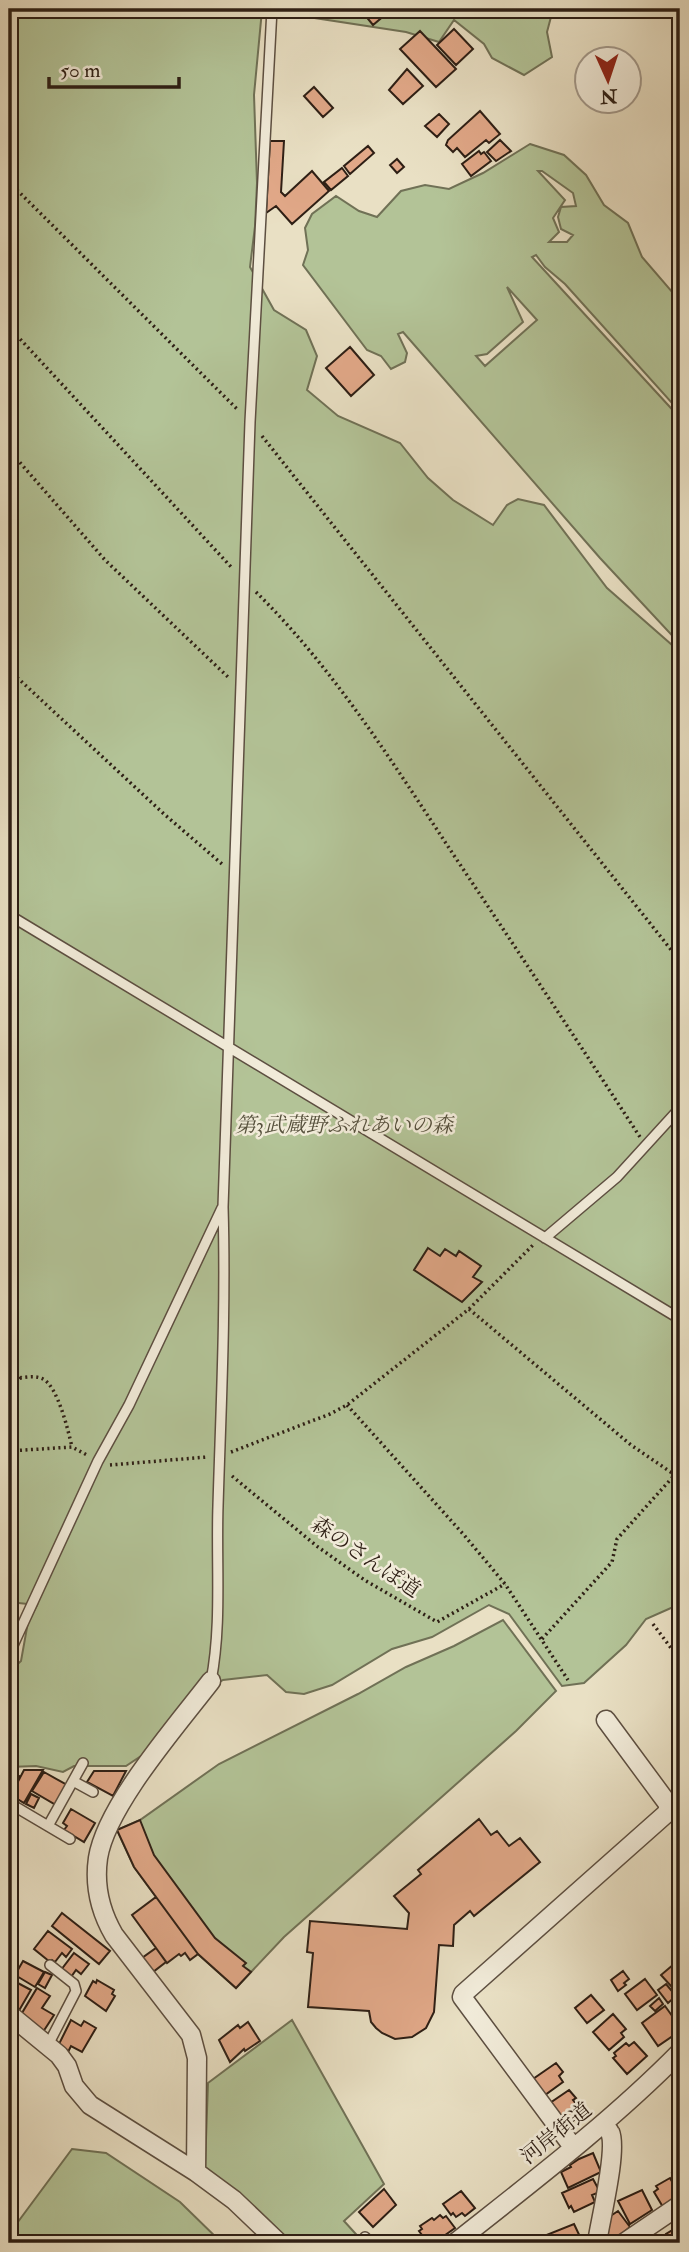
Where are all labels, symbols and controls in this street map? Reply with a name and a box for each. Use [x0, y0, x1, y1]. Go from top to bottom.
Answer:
scale bar [49, 46, 178, 90]
north arrow [574, 46, 644, 116]
text: 50 m [60, 57, 101, 84]
text: N [599, 83, 619, 108]
park label: 第3武蔵野ふれあいの森 [235, 1112, 455, 1139]
street label: 森のさんぽ道 [306, 1511, 425, 1604]
street label: 河岸街道 [515, 2096, 597, 2170]

